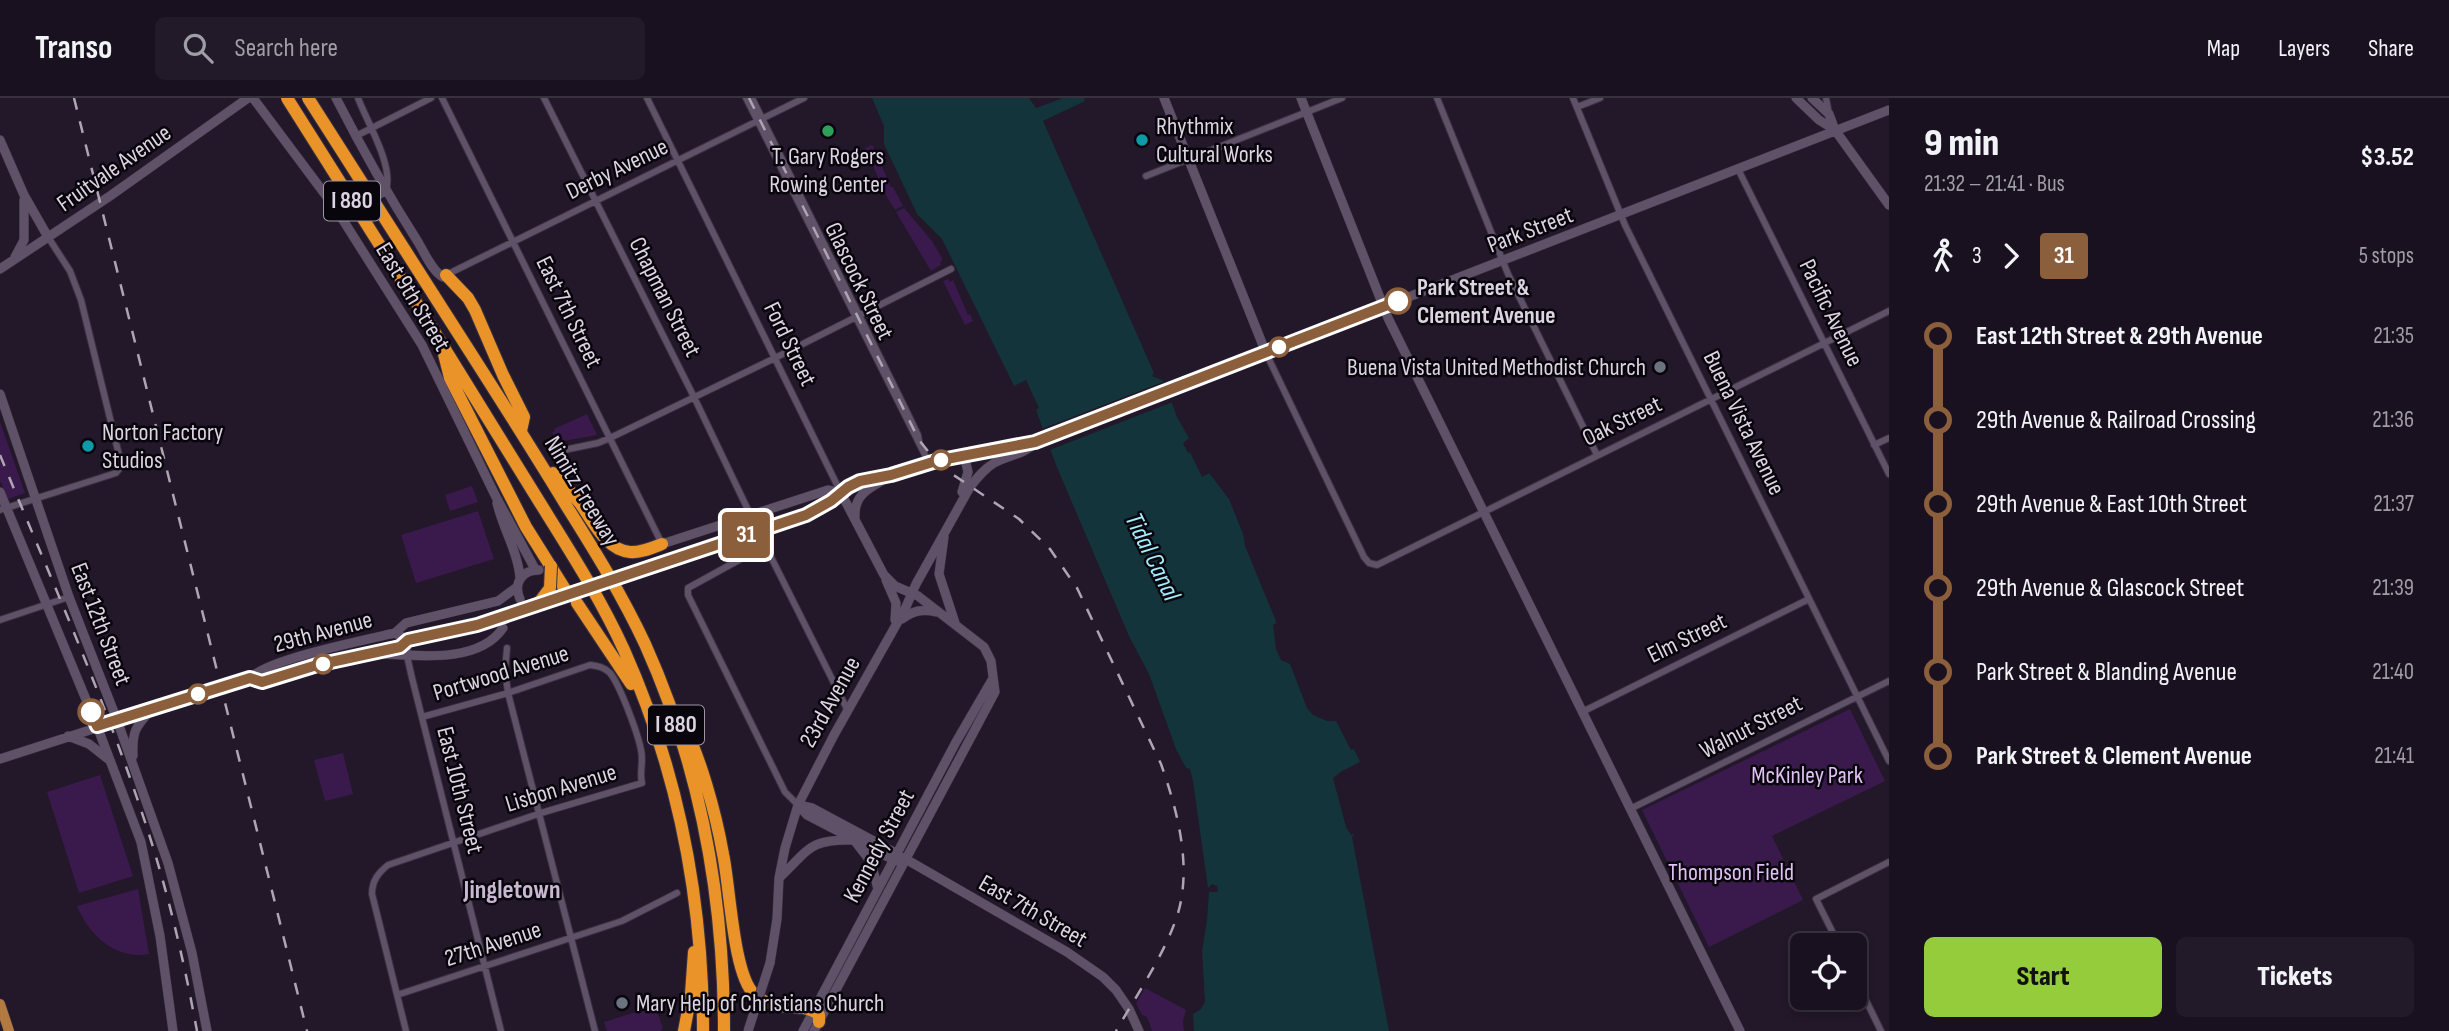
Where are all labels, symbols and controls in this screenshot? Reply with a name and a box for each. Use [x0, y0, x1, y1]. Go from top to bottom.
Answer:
search box [155, 17, 645, 80]
text: Transo [35, 28, 113, 68]
icon: search [179, 29, 217, 67]
text: Search here [235, 33, 338, 64]
text: Map [2207, 34, 2240, 63]
text: Layers [2278, 34, 2330, 63]
text: Share [2368, 34, 2414, 63]
place label: Rhythmix Cultural Works [1156, 112, 1273, 169]
street label: Fruitvale Avenue [51, 118, 177, 218]
text: 9 min [1924, 121, 1999, 166]
marker: T. Gary Rogers Rowing Center [820, 123, 836, 139]
street label: Derby Avenue [561, 132, 673, 206]
marker: Rhythmix Cultural Works [1134, 132, 1150, 148]
place label: T. Gary Rogers Rowing Center [769, 142, 887, 199]
text: $3.52 [2360, 142, 2414, 173]
text: 21:32 – 21:41 · Bus [1924, 170, 2065, 198]
road number: I 880 [324, 181, 380, 220]
street label: Park Street [1483, 200, 1577, 260]
street label: Glascock Street [818, 218, 900, 344]
street label: Chapman Street [622, 232, 708, 362]
icon: walk [1924, 237, 1962, 275]
icon: forward [1992, 237, 2030, 275]
street label: East 9th Street [369, 238, 457, 356]
text: 31 [2054, 241, 2074, 270]
text: 3 [1972, 242, 1982, 270]
text: 5 stops [2359, 242, 2414, 270]
street label: East 7th Street [530, 252, 608, 372]
street label: Pacific Avenue [1793, 255, 1869, 371]
place label: Park Street & Clement Avenue [1417, 273, 1555, 330]
marker: Park Street & Clement Avenue [1385, 288, 1411, 314]
street label: Ford Street [757, 297, 823, 391]
text: East 12th Street & 29th Avenue [1976, 321, 2263, 352]
text: 21:35 [2373, 322, 2414, 350]
unlabelled marker [1269, 337, 1289, 357]
street label: Buena Vista Avenue [1697, 346, 1791, 500]
place label: Buena Vista United Methodist Church [1347, 353, 1646, 382]
marker: Buena Vista United Methodist Church [1652, 359, 1668, 375]
street label: Oak Street [1578, 389, 1666, 453]
text: 29th Avenue & Railroad Crossing [1976, 405, 2256, 436]
text: 21:36 [2372, 406, 2414, 434]
place label: Norton Factory Studios [102, 418, 223, 475]
street label: Nimitz Freeway [538, 431, 626, 551]
marker: Norton Factory Studios [80, 438, 96, 454]
unlabelled marker [931, 450, 951, 470]
text: 29th Avenue & East 10th Street [1976, 489, 2247, 520]
text: 21:37 [2373, 490, 2414, 518]
water label: Tidal Canal [1117, 508, 1187, 607]
line badge: 31 [714, 512, 778, 558]
text: 31 [736, 520, 756, 549]
street label: East 12th Street [64, 559, 138, 689]
text: 29th Avenue & Glascock Street [1976, 573, 2244, 604]
text: 21:39 [2372, 574, 2414, 602]
street label: 29th Avenue [271, 605, 375, 659]
street label: Elm Street [1643, 607, 1731, 669]
street label: Portwood Avenue [430, 639, 572, 707]
street label: 23rd Avenue [793, 652, 867, 752]
unlabelled marker [313, 654, 333, 674]
text: Park Street & Blanding Avenue [1976, 657, 2237, 688]
text: 21:40 [2372, 658, 2414, 686]
unlabelled marker [188, 684, 208, 704]
street label: Walnut Street [1695, 689, 1807, 765]
unlabelled marker [78, 699, 104, 725]
road number: I 880 [648, 706, 704, 744]
street label: East 10th Street [430, 724, 490, 856]
text: Park Street & Clement Avenue [1976, 741, 2252, 772]
text: 21:41 [2374, 742, 2414, 770]
street label: Lisbon Avenue [502, 757, 620, 819]
park label: McKinley Park [1751, 761, 1863, 790]
street label: Kennedy Street [837, 784, 921, 908]
park label: Thompson Field [1668, 858, 1794, 887]
street label: East 7th Street [974, 868, 1092, 954]
district label: Jingletown [463, 875, 560, 906]
street label: 27th Avenue [441, 915, 545, 973]
map controls [1790, 933, 1867, 1010]
button: locate [1790, 933, 1867, 1010]
button: Start [1924, 937, 2162, 1017]
button: Tickets [2176, 937, 2414, 1017]
place label: Mary Help of Christians Church [636, 989, 884, 1018]
marker: Mary Help of Christians Church [614, 995, 630, 1011]

